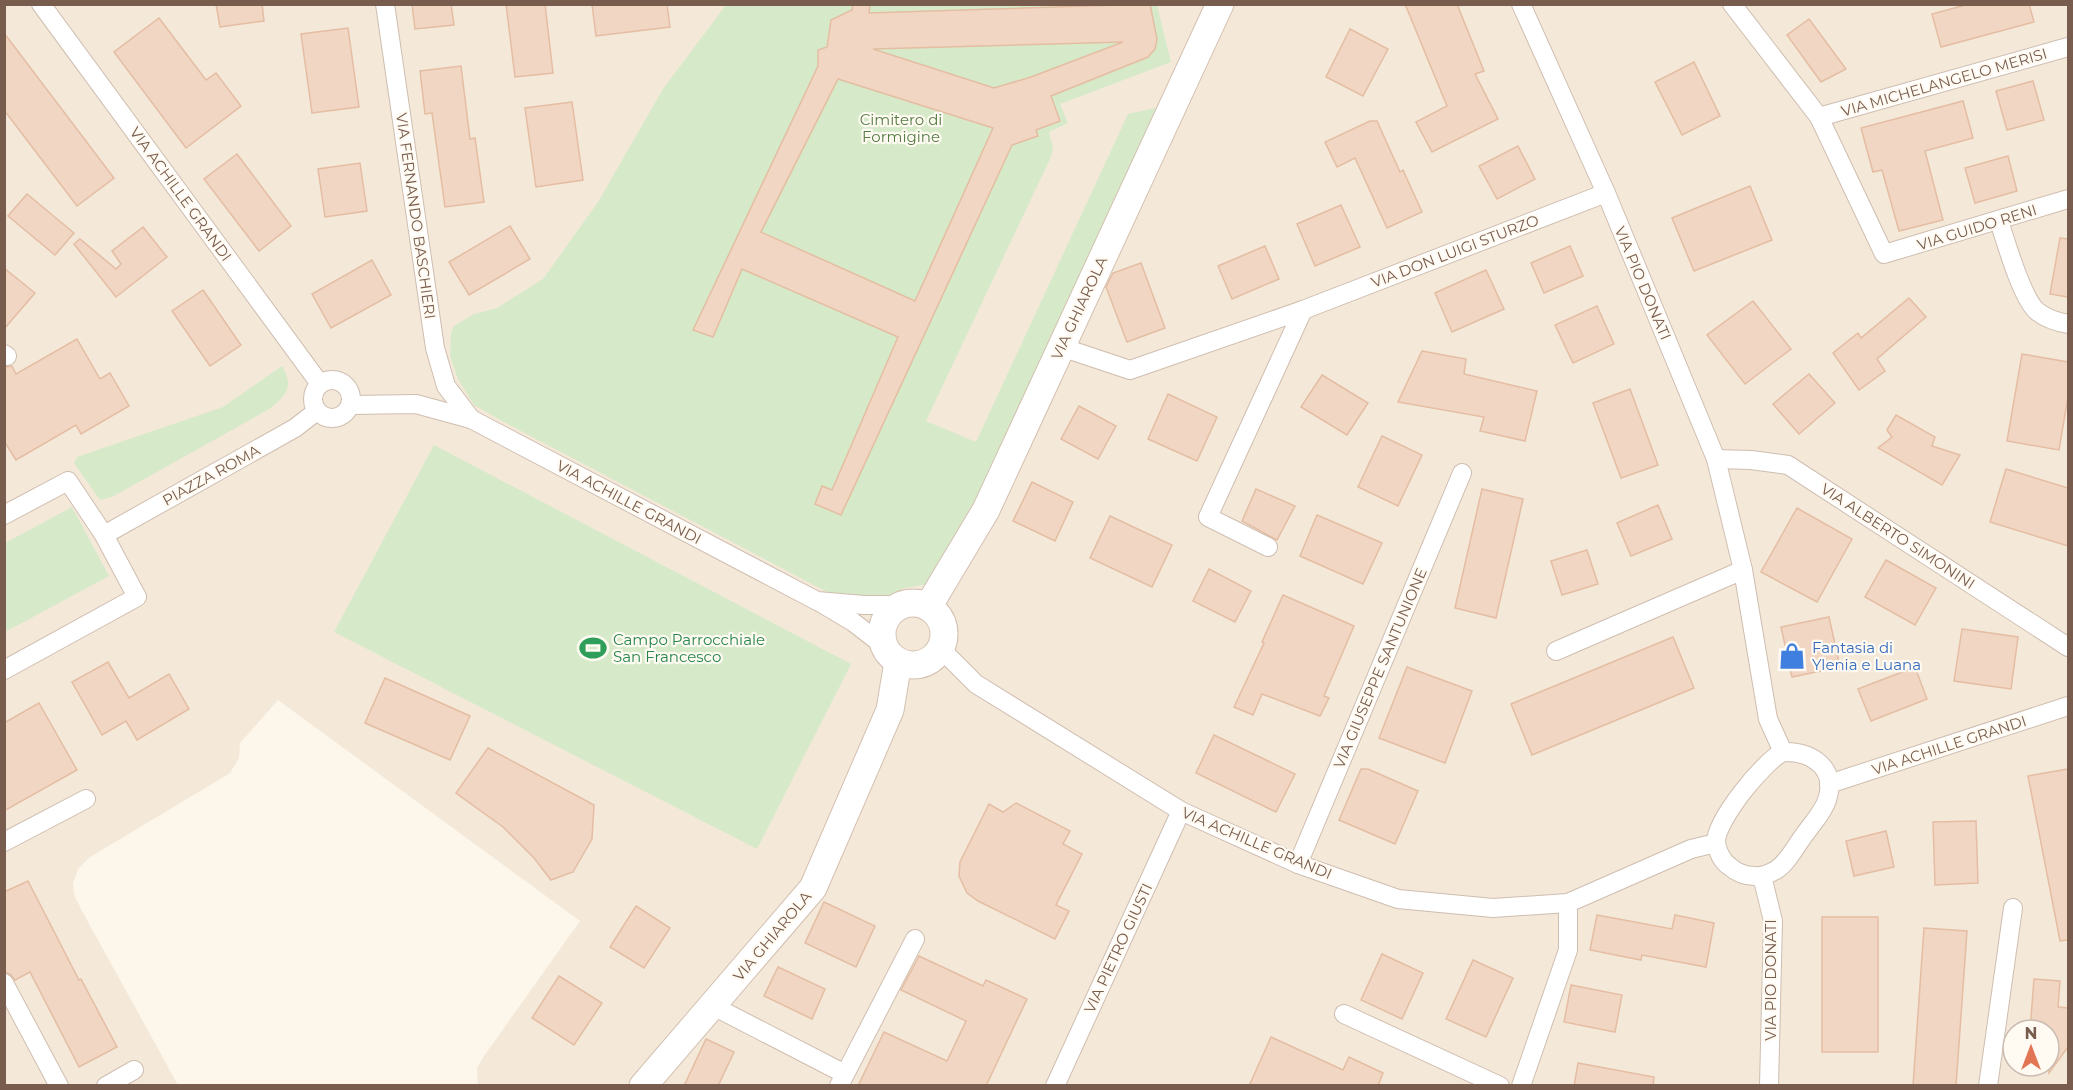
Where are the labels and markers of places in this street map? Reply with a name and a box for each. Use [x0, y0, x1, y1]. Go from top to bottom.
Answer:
place label: Campo Parrocchiale San Francesco [613, 630, 765, 666]
sports icon: Campo Parrocchiale San Francesco [578, 633, 608, 663]
place label: Fantasia di Ylenia e Luana [1812, 638, 1921, 674]
shop icon: Fantasia di Ylenia e Luana [1777, 641, 1807, 671]

